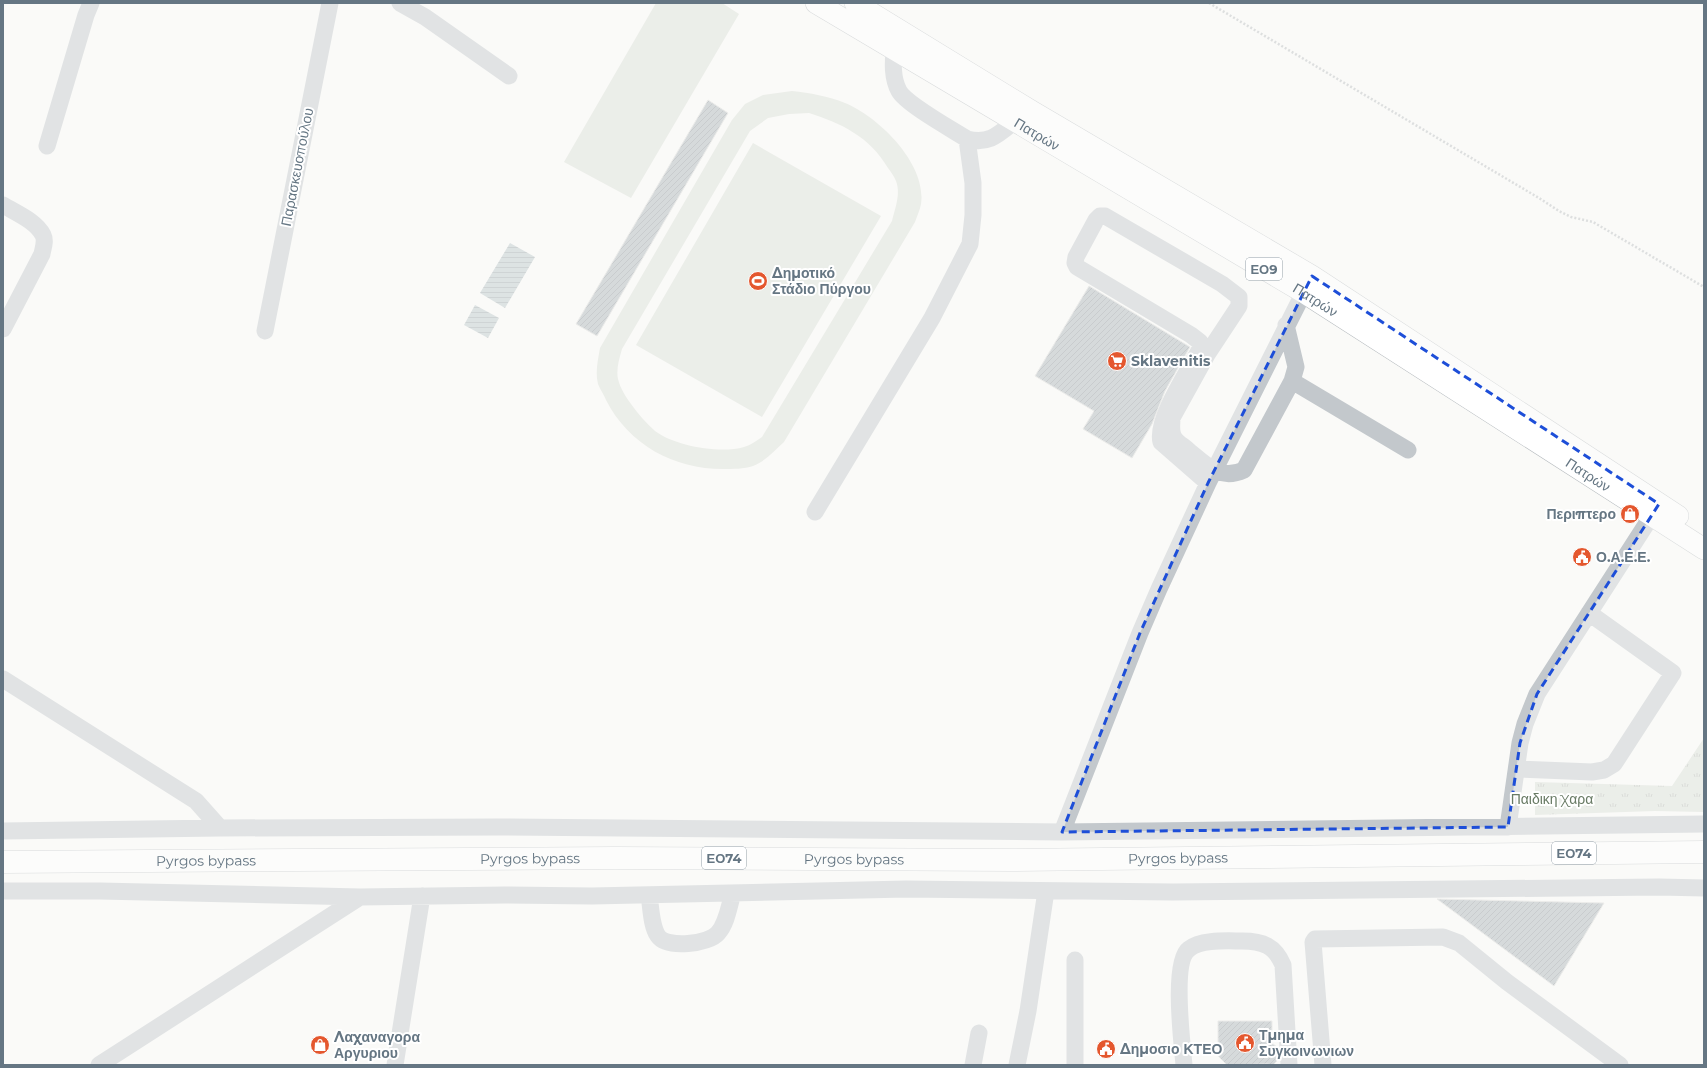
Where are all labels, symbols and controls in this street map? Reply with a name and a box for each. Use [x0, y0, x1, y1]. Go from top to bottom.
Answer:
street label: Παρασκευοπούλου [277, 106, 317, 228]
street label: Πατρών [1011, 114, 1063, 155]
road number: ΕΟ9 [1246, 258, 1282, 280]
place label: Δημοτικό Στάδιο Πύργου [771, 264, 871, 298]
sports icon: Δημοτικό Στάδιο Πύργου [747, 270, 769, 292]
street label: Πατρών [1290, 279, 1341, 321]
supermarket icon: Sklavenitis [1106, 350, 1128, 372]
place label: Sklavenitis [1131, 352, 1211, 370]
street label: Πατρών [1562, 454, 1614, 496]
shop icon: Περιπτερο [1619, 503, 1641, 525]
place label: Περιπτερο [1546, 505, 1616, 523]
public building icon: Ο.Α.Ε.Ε. [1571, 546, 1593, 568]
place label: Ο.Α.Ε.Ε. [1596, 548, 1651, 566]
park label: Παιδικη Χαρα [1511, 790, 1593, 808]
road number: ΕΟ74 [1552, 842, 1596, 864]
road number: ΕΟ74 [702, 847, 746, 869]
street label: Pyrgos bypass [480, 849, 580, 868]
street label: Pyrgos bypass [1128, 849, 1228, 868]
street label: Pyrgos bypass [804, 850, 904, 868]
street label: Pyrgos bypass [156, 851, 256, 870]
place label: Τμημα Συγκοινωνιων [1259, 1026, 1354, 1060]
place label: Λαχαναγορα Αργυριου [333, 1028, 420, 1062]
public building icon: Τμημα Συγκοινωνιων [1234, 1032, 1256, 1054]
shop icon: Λαχαναγορα Αργυριου [309, 1034, 331, 1056]
public building icon: Δημοσιο ΚΤΕΟ [1095, 1038, 1117, 1060]
place label: Δημοσιο ΚΤΕΟ [1119, 1040, 1222, 1058]

